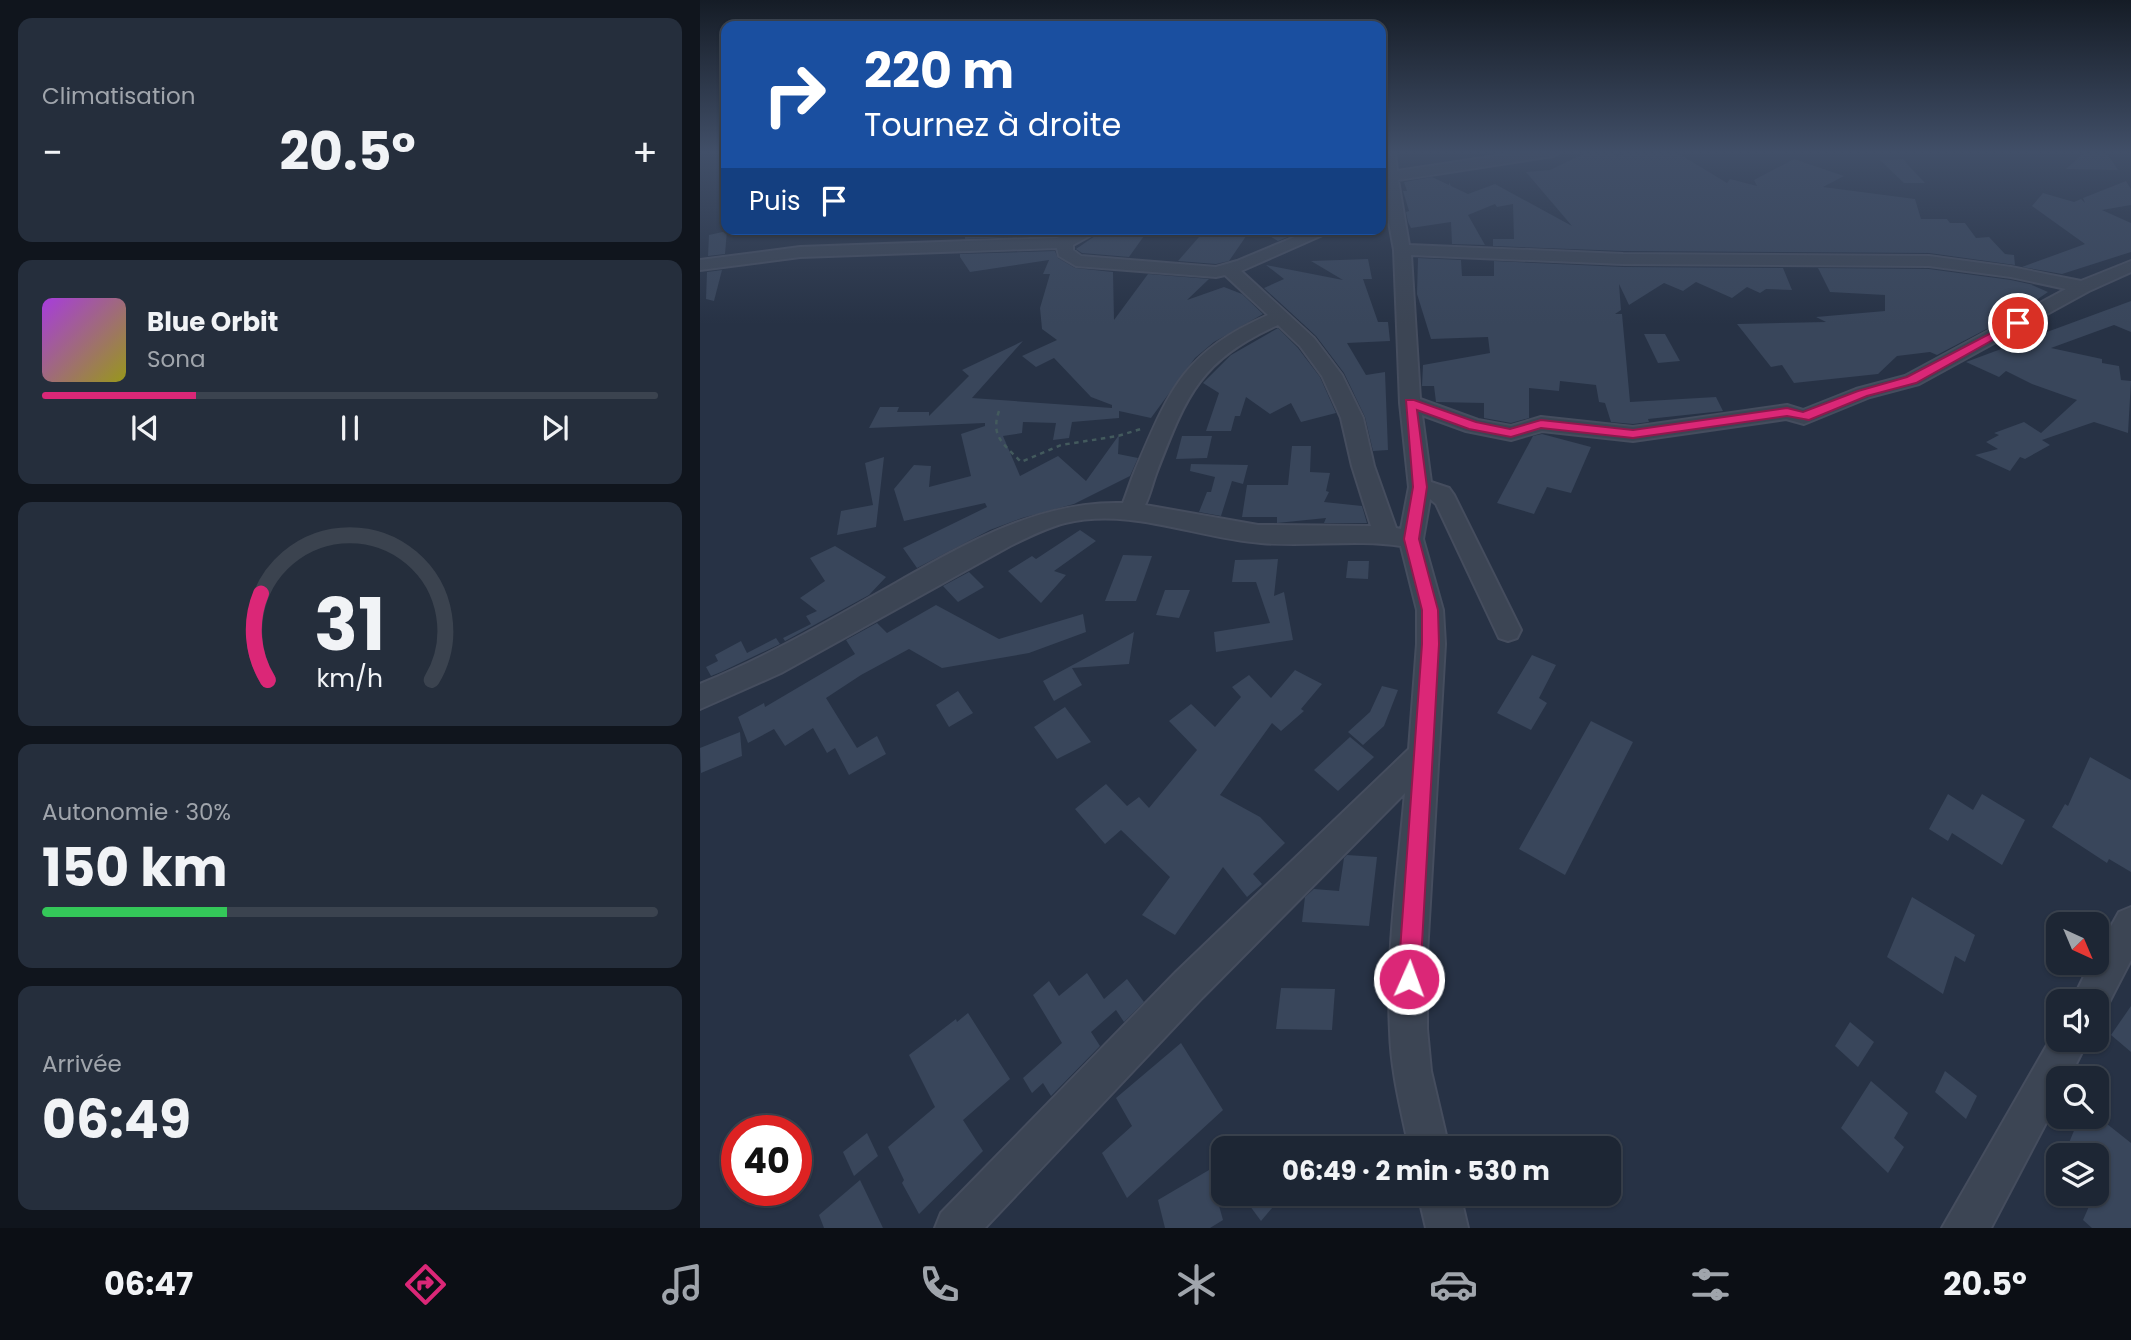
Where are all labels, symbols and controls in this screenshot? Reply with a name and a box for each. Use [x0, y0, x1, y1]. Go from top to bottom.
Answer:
text: 220 m [864, 37, 1014, 105]
icon: right [749, 49, 840, 140]
text: Climatisation [42, 80, 195, 112]
text: Tournez à droite [864, 102, 1121, 147]
text: 20.5° [279, 115, 416, 188]
text: − [42, 126, 63, 179]
text: + [632, 126, 658, 179]
icon: arrive [815, 182, 853, 220]
text: Puis [749, 183, 801, 219]
pin [1988, 293, 2048, 353]
text: Blue Orbit [147, 304, 278, 340]
icon: arrive [1999, 304, 2037, 342]
text: Sona [147, 343, 206, 375]
icon: previous [126, 409, 164, 447]
icon: pause [331, 409, 369, 447]
icon: next [536, 409, 574, 447]
text: 31 [314, 574, 386, 675]
text: km/h [317, 661, 383, 696]
text: Autonomie · 30% [42, 796, 231, 828]
text: 150 km [42, 831, 227, 904]
north arrow [2046, 912, 2109, 975]
map controls [2046, 912, 2109, 1206]
position arrow [1372, 942, 1446, 1016]
button: sound [2046, 989, 2109, 1052]
text: Arrivée [42, 1048, 122, 1080]
button: search [2046, 1066, 2109, 1129]
text: 06:49 [42, 1083, 191, 1156]
speed limit sign: 40 [721, 1115, 812, 1206]
button: layers [2046, 1143, 2109, 1206]
text: 06:49 · 2 min · 530 m [1282, 1153, 1550, 1189]
icon: directions [401, 1260, 450, 1309]
icon: music [658, 1260, 707, 1309]
icon: phone [915, 1260, 964, 1309]
icon: climate [1172, 1260, 1221, 1309]
icon: car [1429, 1260, 1478, 1309]
icon: filters [1686, 1260, 1735, 1309]
text: 06:47 [104, 1261, 193, 1306]
text: 20.5° [1943, 1261, 2027, 1306]

